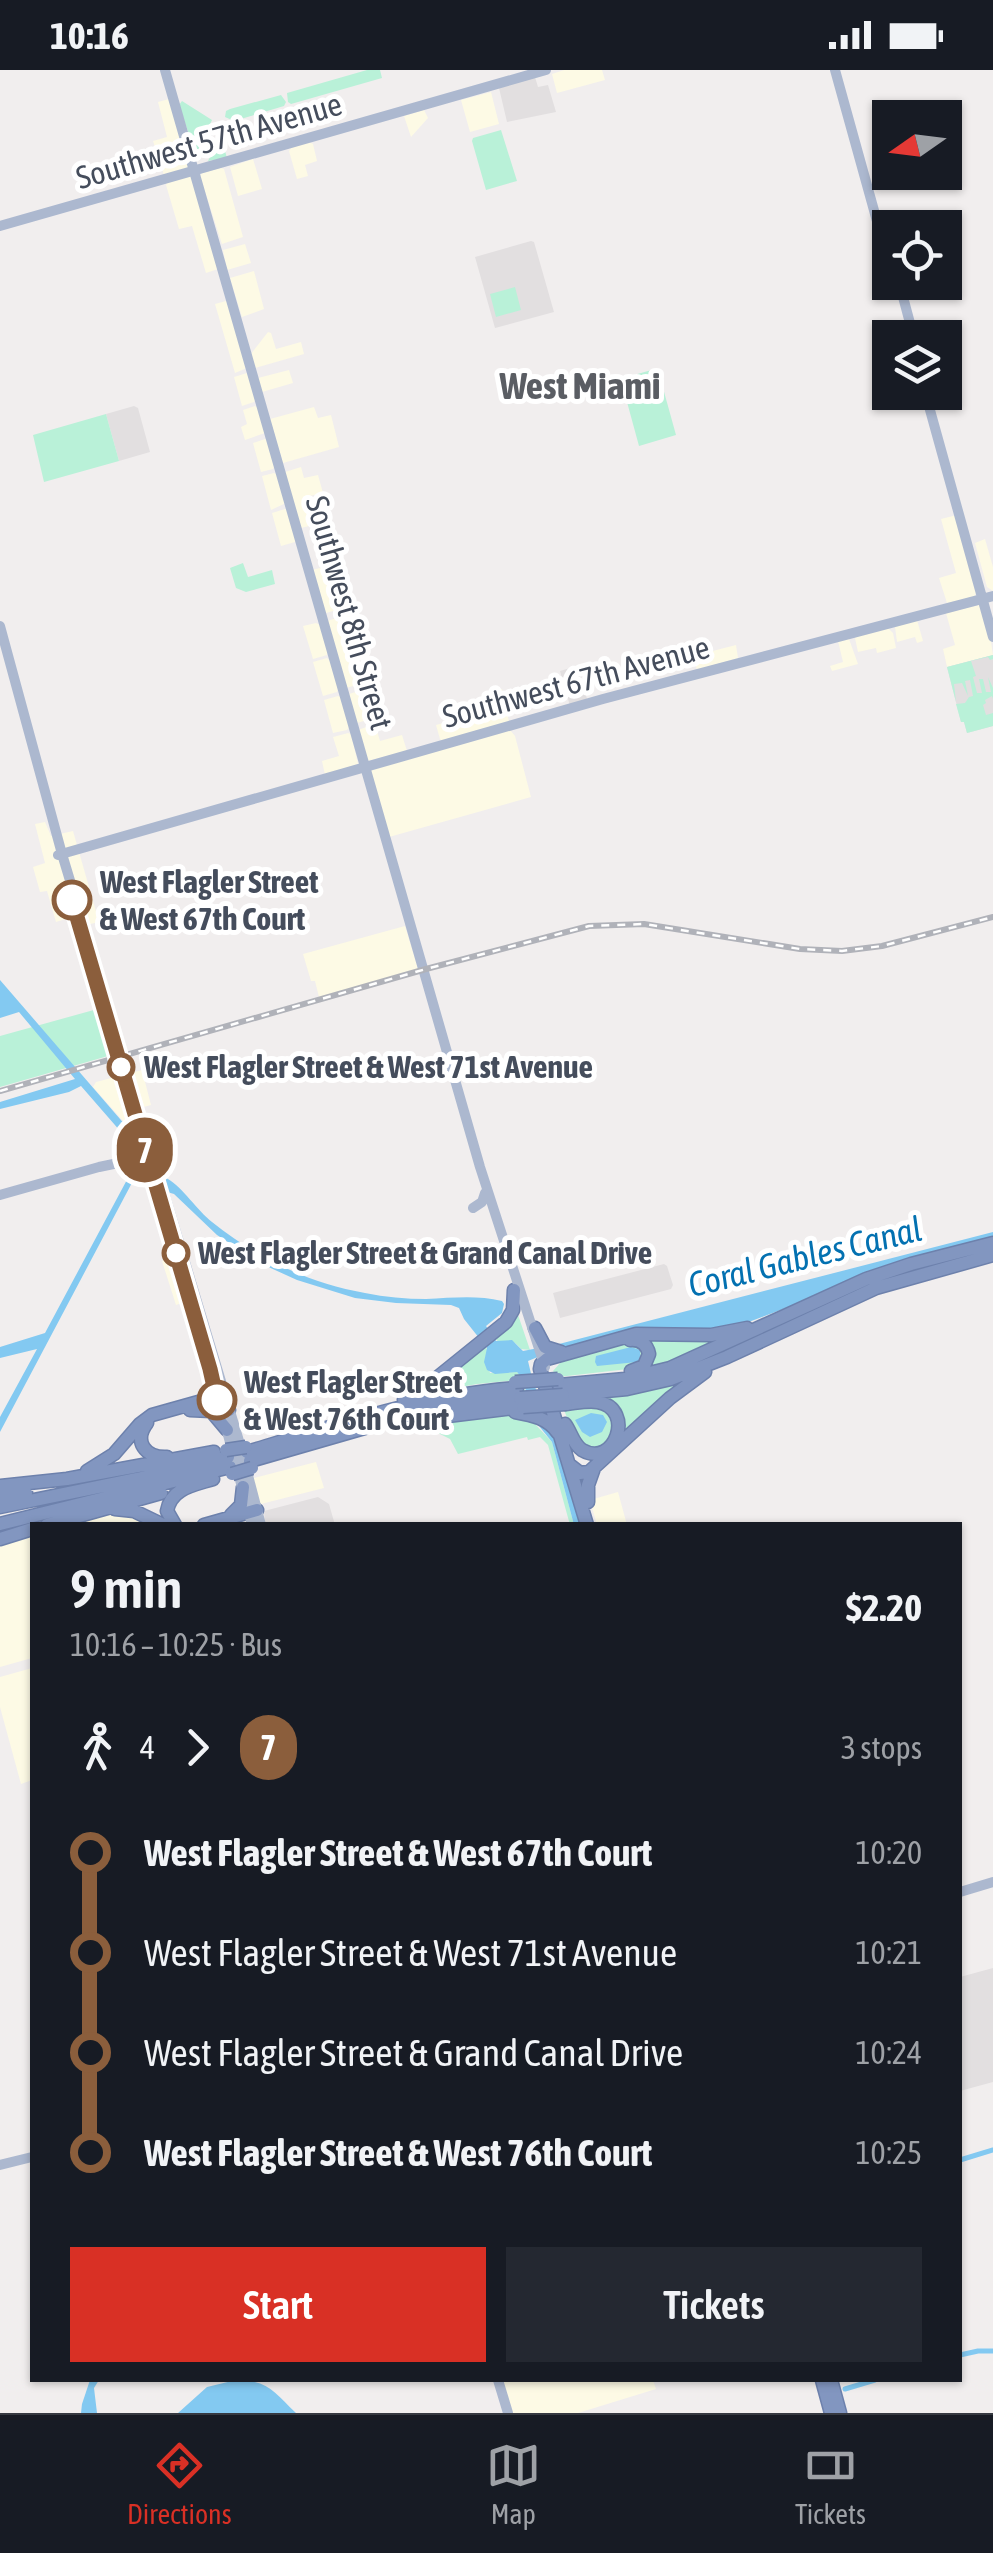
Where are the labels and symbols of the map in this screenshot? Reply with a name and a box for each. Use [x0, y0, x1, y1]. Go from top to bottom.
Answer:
street label: Southwest 57th Avenue [72, 85, 346, 196]
north arrow [872, 100, 962, 190]
district label: West Miami [498, 364, 661, 407]
street label: Southwest 8th Street [298, 492, 401, 734]
street label: Southwest 67th Avenue [438, 628, 713, 735]
place label: West Flagler Street & West 67th Court [99, 863, 319, 937]
marker: West Flagler Street & West 67th Court [53, 881, 91, 919]
place label: West Flagler Street & West 71st Avenue [143, 1048, 593, 1085]
marker: West Flagler Street & West 71st Avenue [108, 1054, 134, 1080]
line badge: 7 [112, 1118, 178, 1182]
water label: Coral Gables Canal [684, 1208, 926, 1304]
place label: West Flagler Street & Grand Canal Drive [197, 1234, 652, 1271]
marker: West Flagler Street & Grand Canal Drive [163, 1240, 189, 1266]
place label: West Flagler Street & West 76th Court [243, 1363, 463, 1437]
marker: West Flagler Street & West 76th Court [198, 1381, 236, 1419]

